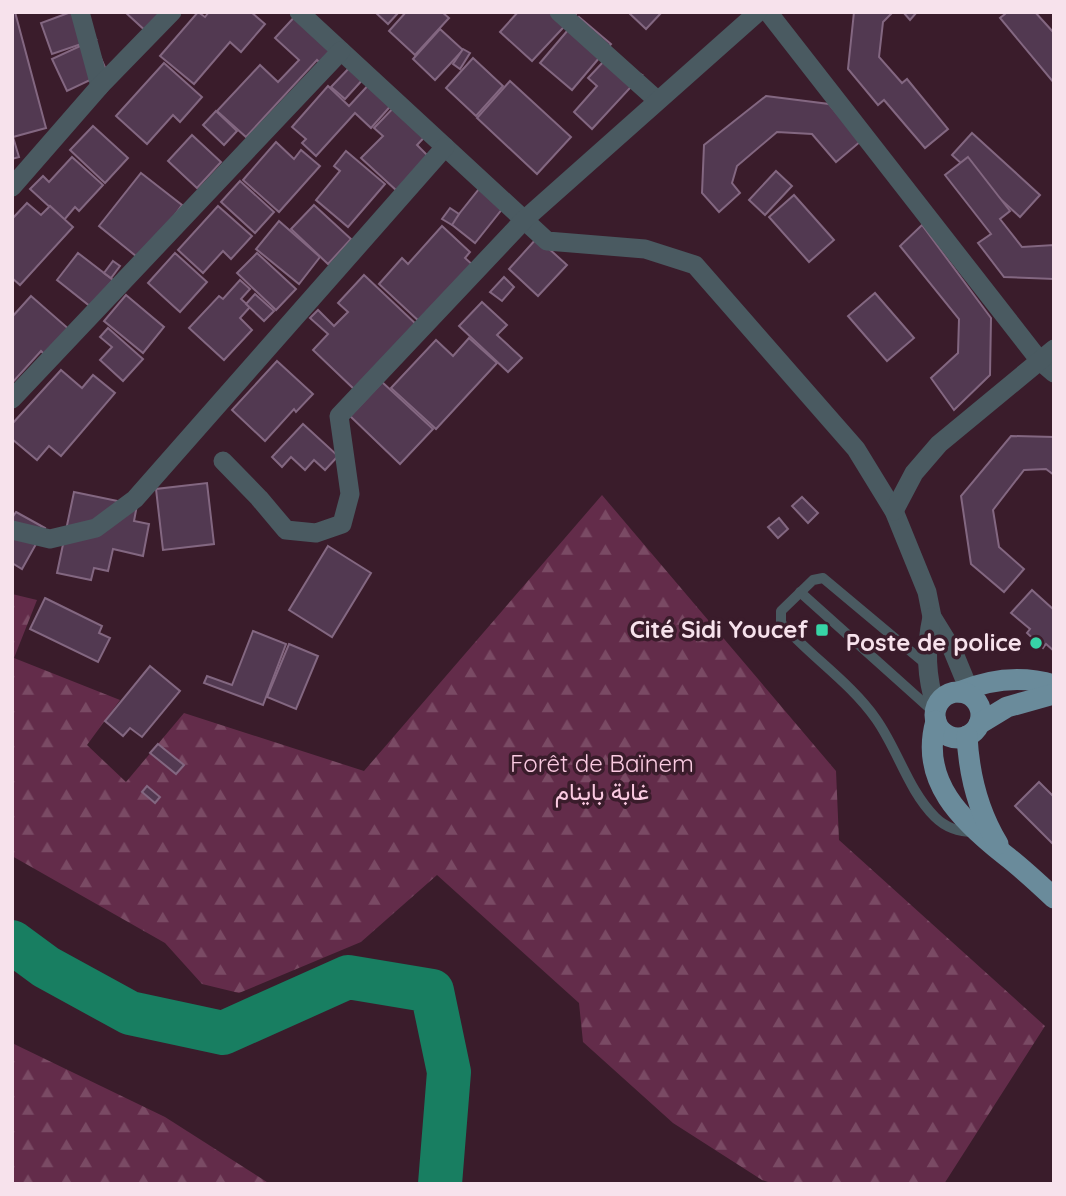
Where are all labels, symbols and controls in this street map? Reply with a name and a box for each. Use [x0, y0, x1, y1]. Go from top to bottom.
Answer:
place label: Cité Sidi Youcef [630, 614, 809, 644]
marker: Cité Sidi Youcef [814, 622, 830, 638]
place label: Poste de police [846, 627, 1022, 657]
marker: Poste de police [1028, 635, 1044, 651]
park label: Forêt de Baïnem غابة باينام [510, 748, 694, 808]

